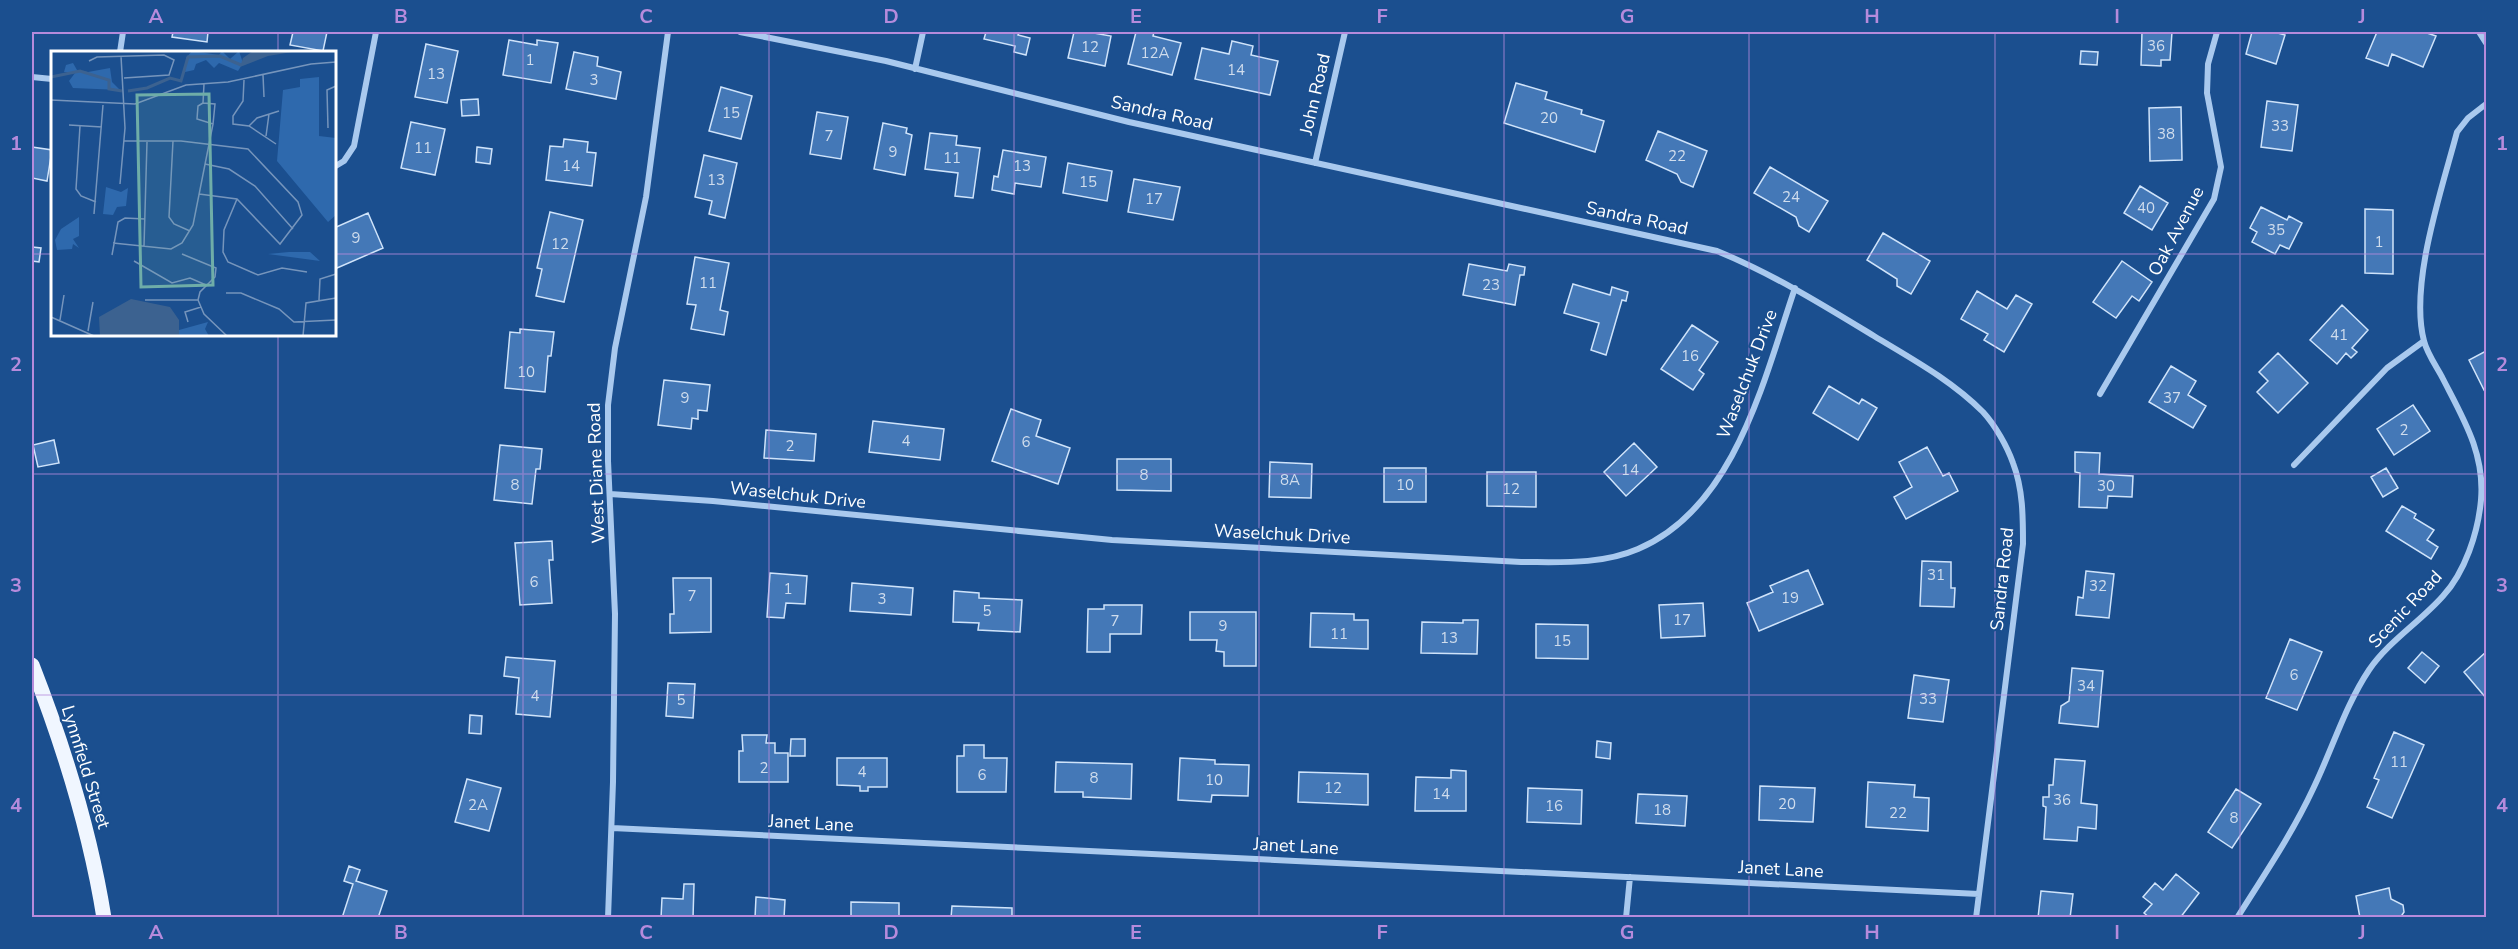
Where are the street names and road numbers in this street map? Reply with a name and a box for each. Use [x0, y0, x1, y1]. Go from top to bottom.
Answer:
street label: John Road [1294, 51, 1336, 138]
street label: Sandra Road [1109, 90, 1215, 136]
street label: Oak Avenue [2142, 182, 2210, 280]
street label: Sandra Road [1584, 195, 1690, 241]
street label: Waselchuk Drive [1711, 306, 1783, 442]
street label: West Diane Road [582, 402, 610, 544]
street label: Waselchuk Drive [729, 476, 867, 514]
street label: Waselchuk Drive [1213, 518, 1351, 550]
street label: Sandra Road [1985, 526, 2019, 632]
street label: Scenic Road [2363, 565, 2447, 653]
street label: Lynnfield Street [56, 702, 116, 832]
street label: Janet Lane [767, 809, 854, 837]
street label: Janet Lane [1252, 832, 1339, 860]
street label: Janet Lane [1737, 855, 1824, 883]

